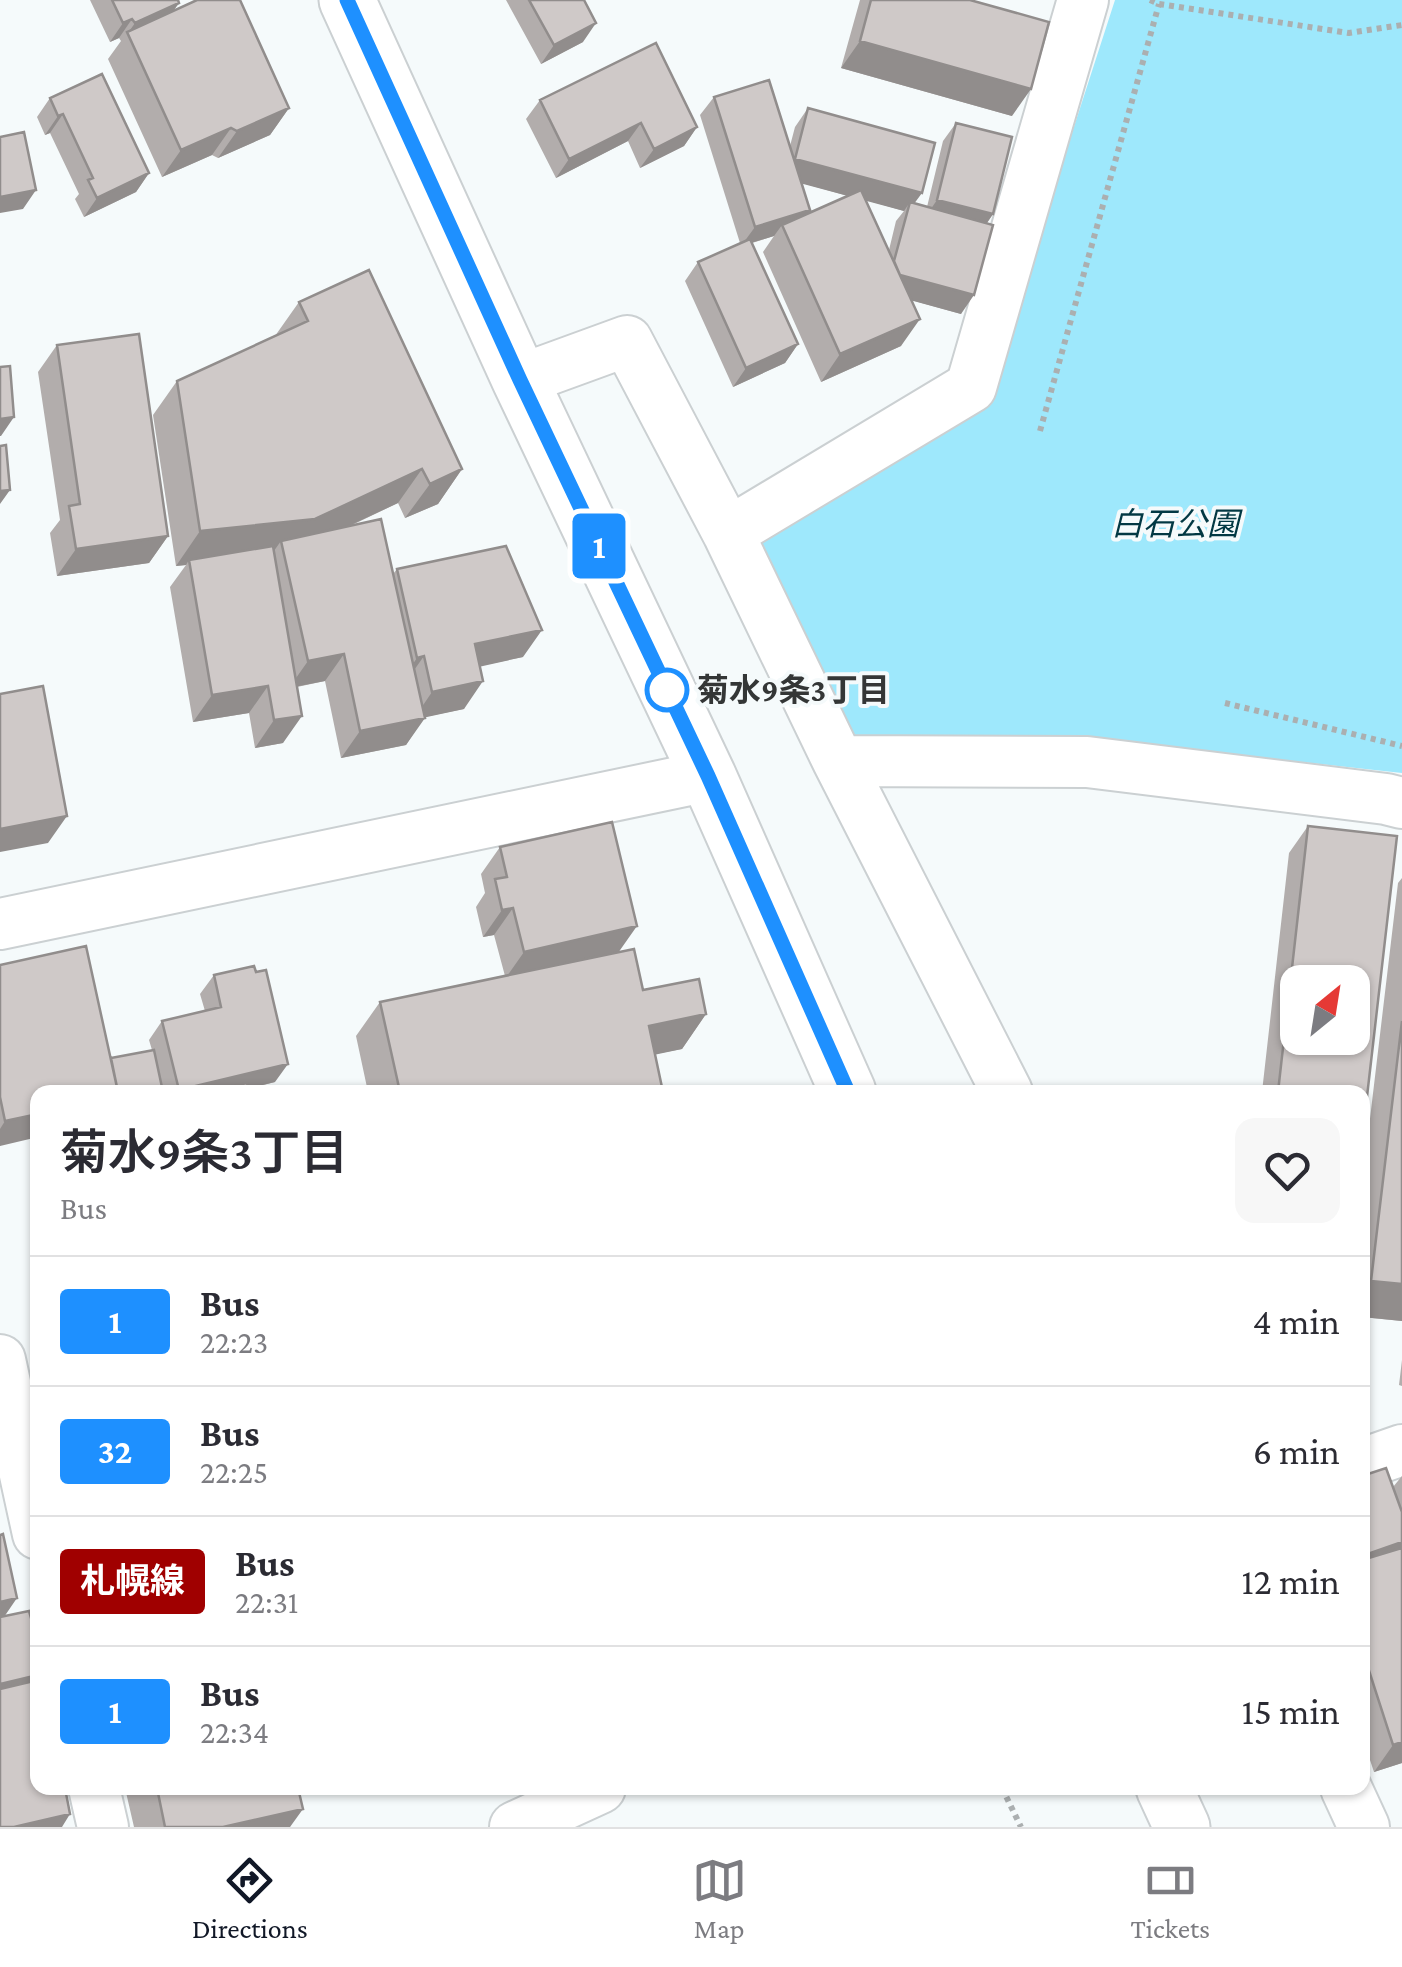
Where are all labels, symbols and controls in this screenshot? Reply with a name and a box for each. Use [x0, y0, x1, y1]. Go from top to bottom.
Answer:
park label: 白石公園 [1111, 506, 1243, 542]
line badge: 1 [566, 514, 632, 578]
text: 1 [592, 527, 606, 566]
marker: 菊水9条3丁目 [646, 669, 688, 711]
place label: 菊水9条3丁目 [697, 672, 890, 708]
north arrow [1280, 965, 1370, 1055]
map controls [1280, 965, 1370, 1055]
button: heart [1235, 1118, 1340, 1223]
text: 菊水9条3丁目 [60, 1126, 349, 1179]
text: Bus [60, 1190, 107, 1226]
text: Bus [200, 1282, 259, 1324]
text: 4 min [1253, 1300, 1340, 1342]
text: 1 [108, 1302, 122, 1341]
text: 22:23 [200, 1324, 268, 1360]
text: Bus [200, 1412, 259, 1454]
text: 6 min [1253, 1430, 1340, 1472]
text: 32 [98, 1432, 132, 1471]
text: 22:25 [200, 1454, 268, 1490]
text: Bus [235, 1542, 294, 1584]
text: 12 min [1241, 1560, 1340, 1602]
text: 札幌線 [80, 1562, 185, 1601]
text: 22:31 [235, 1584, 298, 1620]
text: Bus [200, 1672, 259, 1714]
text: 15 min [1241, 1690, 1340, 1732]
text: 1 [108, 1692, 122, 1731]
text: 22:34 [200, 1714, 269, 1750]
tab: Directions [192, 1853, 308, 1944]
tab: Map [692, 1853, 747, 1944]
tab: Tickets [1131, 1853, 1210, 1944]

